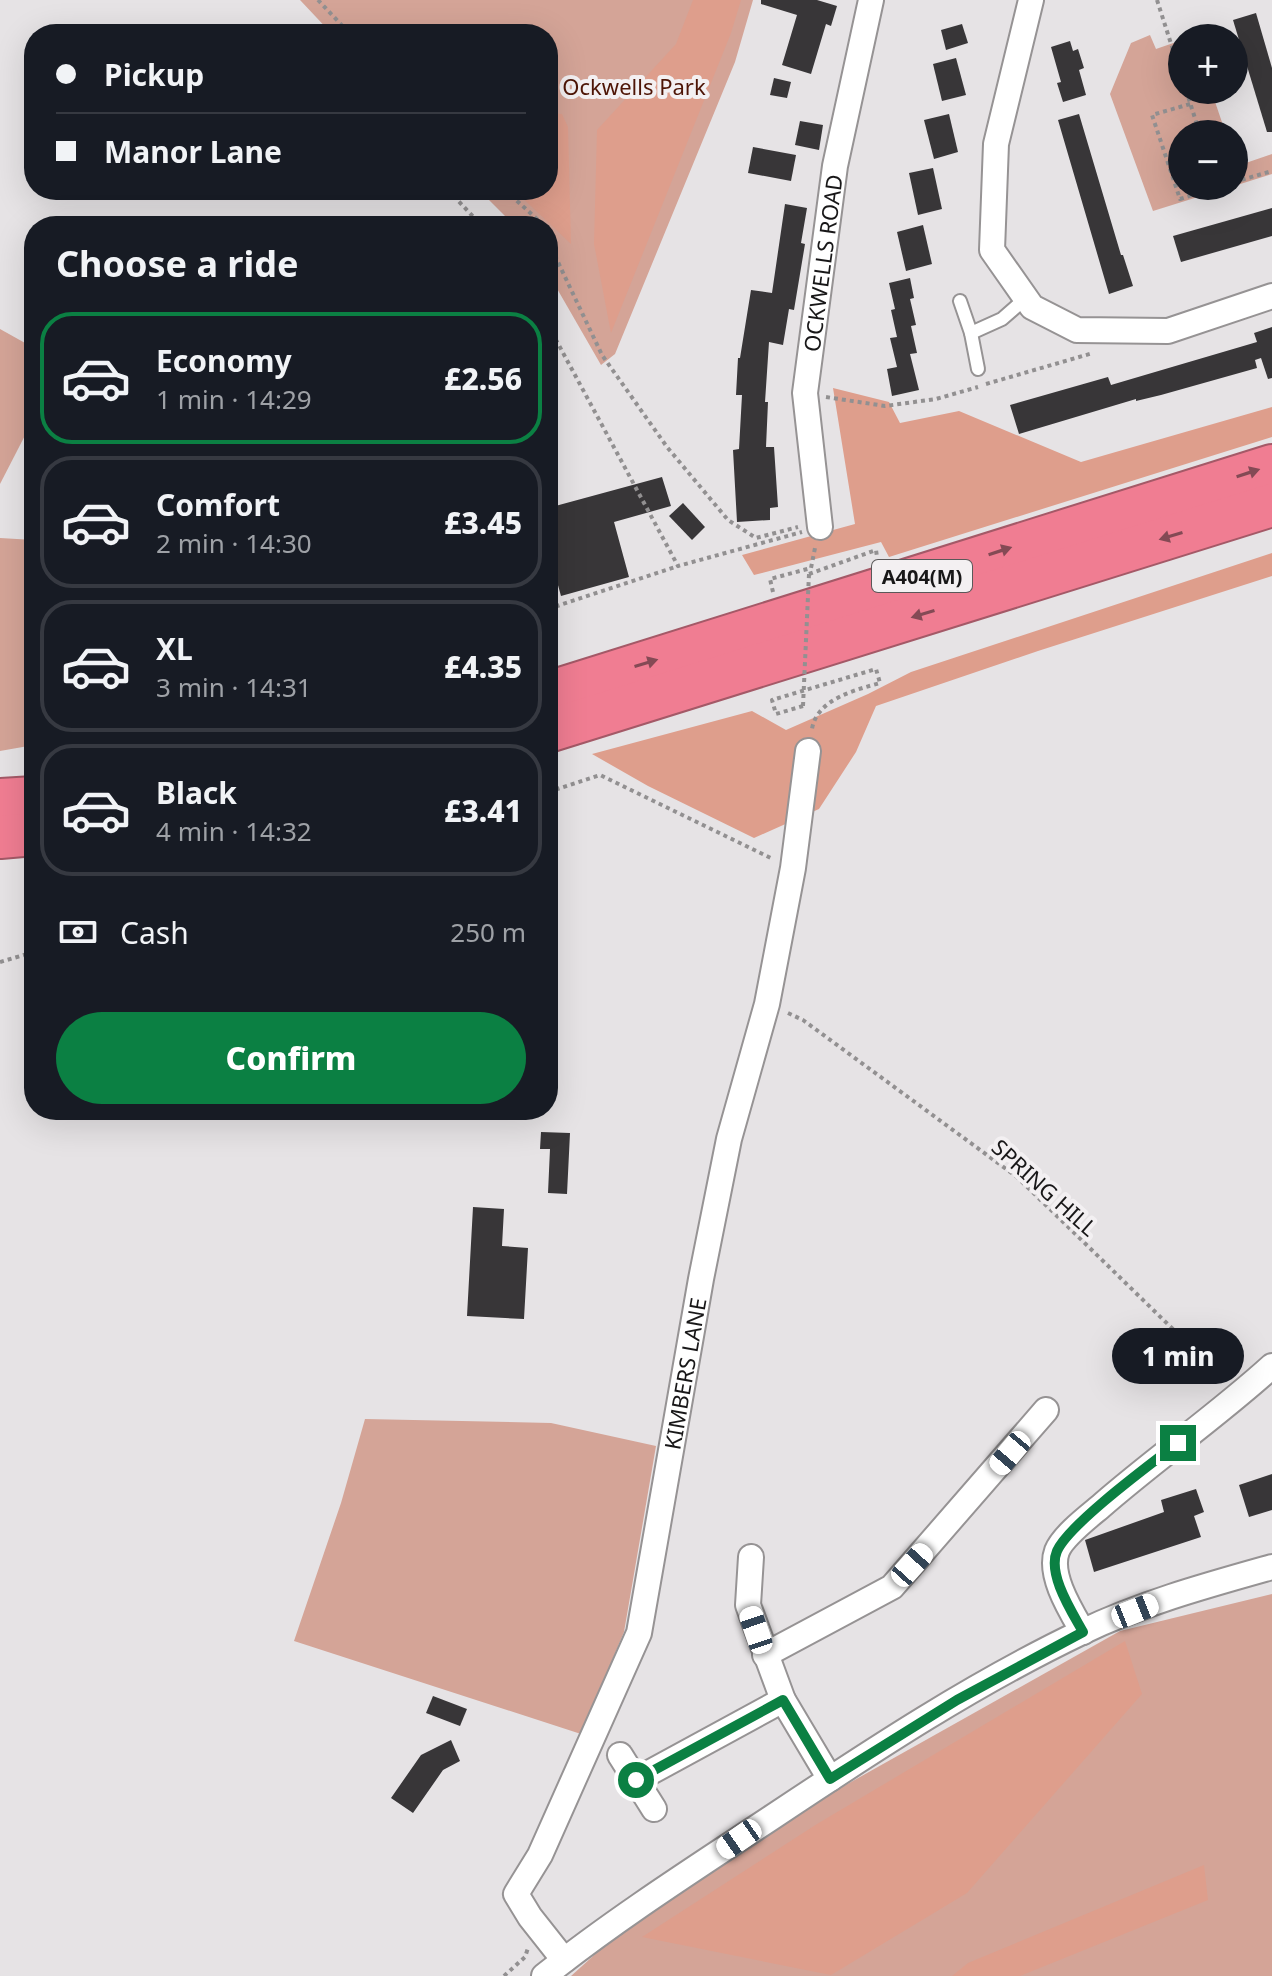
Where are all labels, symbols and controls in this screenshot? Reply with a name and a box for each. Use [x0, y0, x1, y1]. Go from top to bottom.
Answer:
map controls [1168, 24, 1248, 200]
button: + [1168, 24, 1248, 104]
text: Pickup [104, 54, 204, 95]
park label: Ockwells Park [562, 71, 706, 101]
button: − [1168, 120, 1248, 200]
text: Manor Lane [104, 131, 282, 172]
street label: OCKWELLS ROAD [796, 172, 849, 354]
text: Choose a ride [56, 239, 298, 288]
text: Economy [156, 340, 292, 381]
icon: car [60, 342, 132, 414]
text: £2.56 [444, 358, 522, 399]
text: 1 min · 14:29 [156, 381, 312, 417]
one-way arrow [1237, 466, 1261, 479]
text: Comfort [156, 484, 280, 525]
icon: car [60, 486, 132, 558]
text: £3.45 [444, 502, 522, 543]
text: 2 min · 14:30 [156, 525, 312, 561]
one-way arrow [1159, 531, 1183, 543]
one-way arrow [989, 545, 1013, 557]
road number: A404(M) [872, 560, 972, 592]
one-way arrow [911, 609, 935, 621]
text: XL [156, 628, 193, 669]
icon: car [60, 630, 132, 702]
text: £4.35 [444, 646, 522, 687]
one-way arrow [634, 656, 658, 669]
text: 3 min · 14:31 [156, 669, 312, 705]
text: Black [156, 772, 237, 813]
icon: car [60, 774, 132, 846]
text: £3.41 [444, 790, 522, 831]
text: 4 min · 14:32 [156, 813, 312, 849]
icon: cash [56, 910, 100, 954]
text: Cash [120, 912, 189, 953]
text: 250 m [450, 914, 526, 950]
button: Confirm [56, 1012, 526, 1104]
street label: SPRING HILL [986, 1132, 1104, 1242]
street label: KIMBERS LANE [656, 1295, 712, 1452]
callout: 1 min [1112, 1327, 1244, 1383]
text: 1 min [1142, 1338, 1214, 1374]
route end [1160, 1425, 1196, 1461]
car [985, 1427, 1035, 1479]
car [887, 1539, 937, 1591]
car [1108, 1591, 1162, 1631]
car [737, 1603, 775, 1657]
route start [618, 1762, 654, 1798]
car [712, 1815, 766, 1863]

